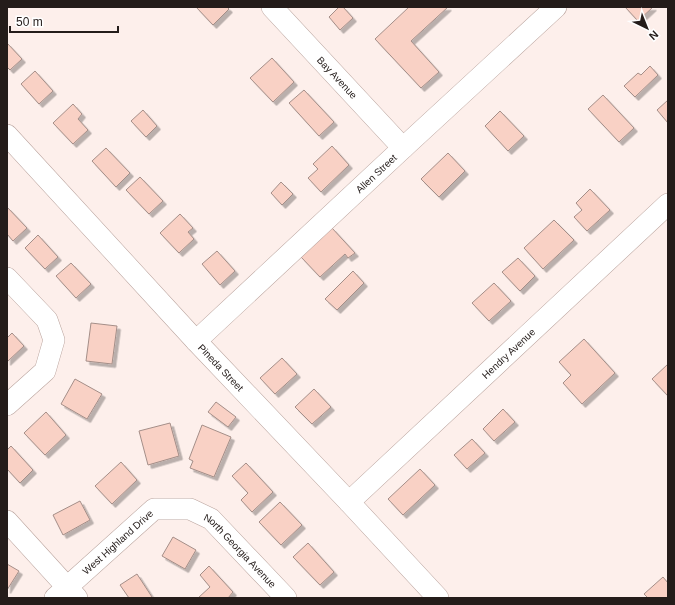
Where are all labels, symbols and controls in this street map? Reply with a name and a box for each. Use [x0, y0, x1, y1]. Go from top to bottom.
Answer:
scale bar [10, 8, 118, 34]
north arrow [627, 8, 667, 48]
text: 50 m [16, 15, 43, 29]
text: N [647, 28, 661, 42]
street label: Bay Avenue [315, 54, 359, 101]
street label: Allen Street [354, 152, 399, 195]
street label: Hendry Avenue [480, 326, 538, 381]
street label: Pineda Street [196, 342, 246, 394]
street label: West Highland Drive [80, 507, 156, 577]
street label: North Georgia Avenue [202, 512, 278, 590]

